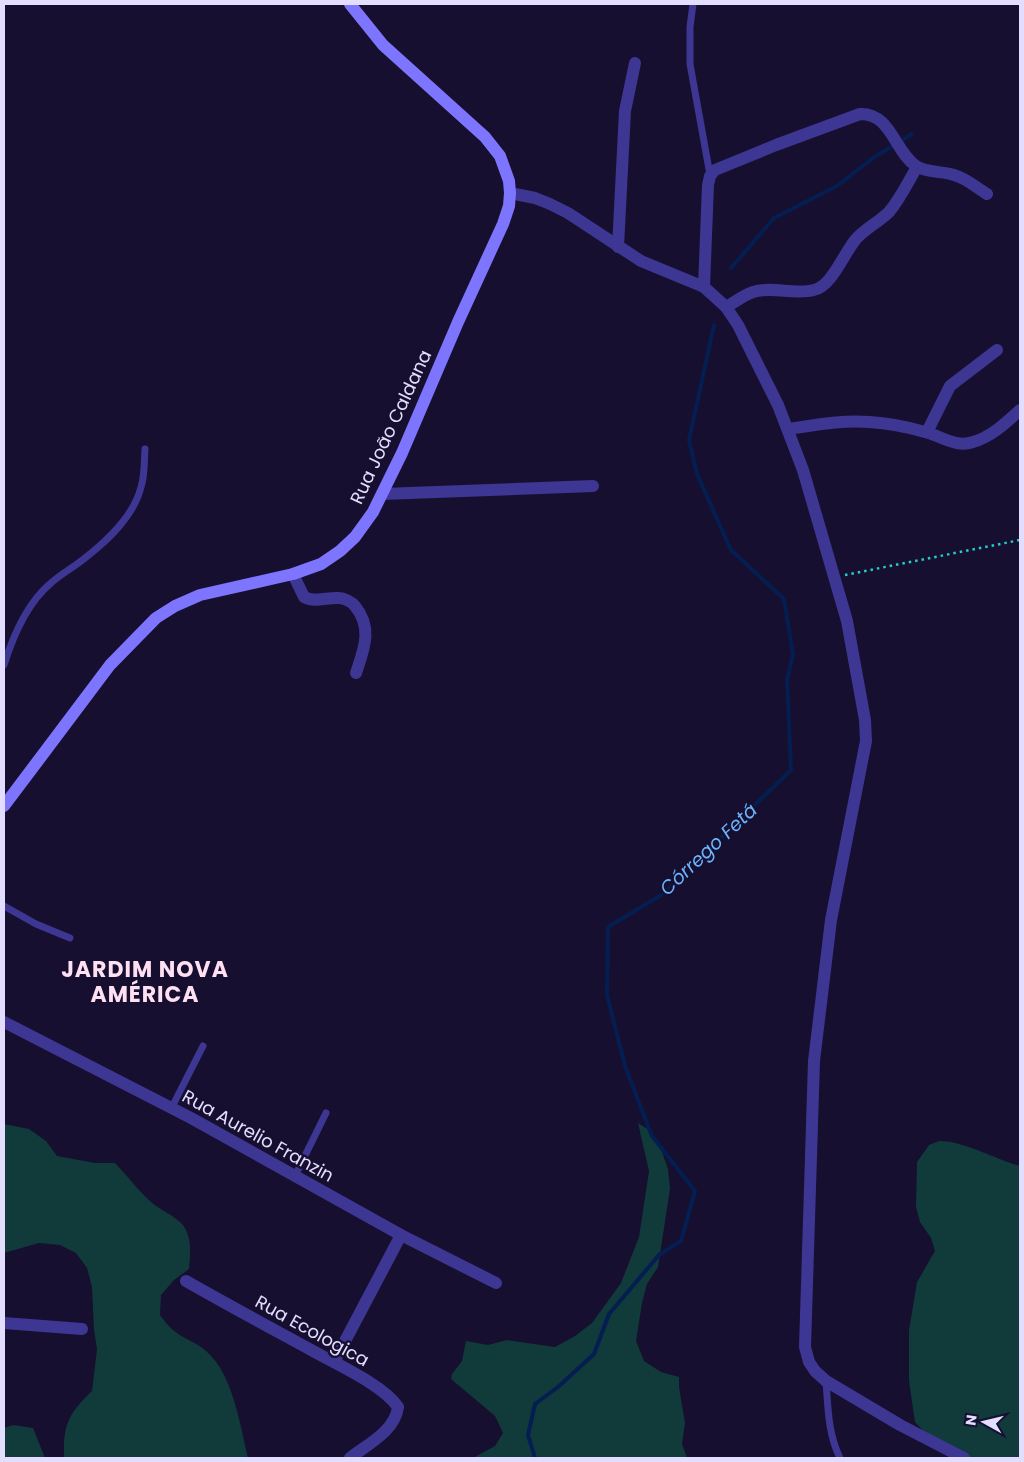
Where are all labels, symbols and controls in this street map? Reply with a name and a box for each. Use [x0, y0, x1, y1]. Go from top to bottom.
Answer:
street label: Rua João Caldana [344, 346, 437, 508]
water label: Córrego Fetá [654, 797, 763, 902]
district label: JARDIM NOVA AMÉRICA [61, 954, 229, 1010]
street label: Rua Aurelio Franzin [178, 1083, 339, 1188]
street label: Rua Ecologica [251, 1289, 374, 1372]
north arrow [959, 1397, 1009, 1447]
text: N [960, 1414, 982, 1427]

